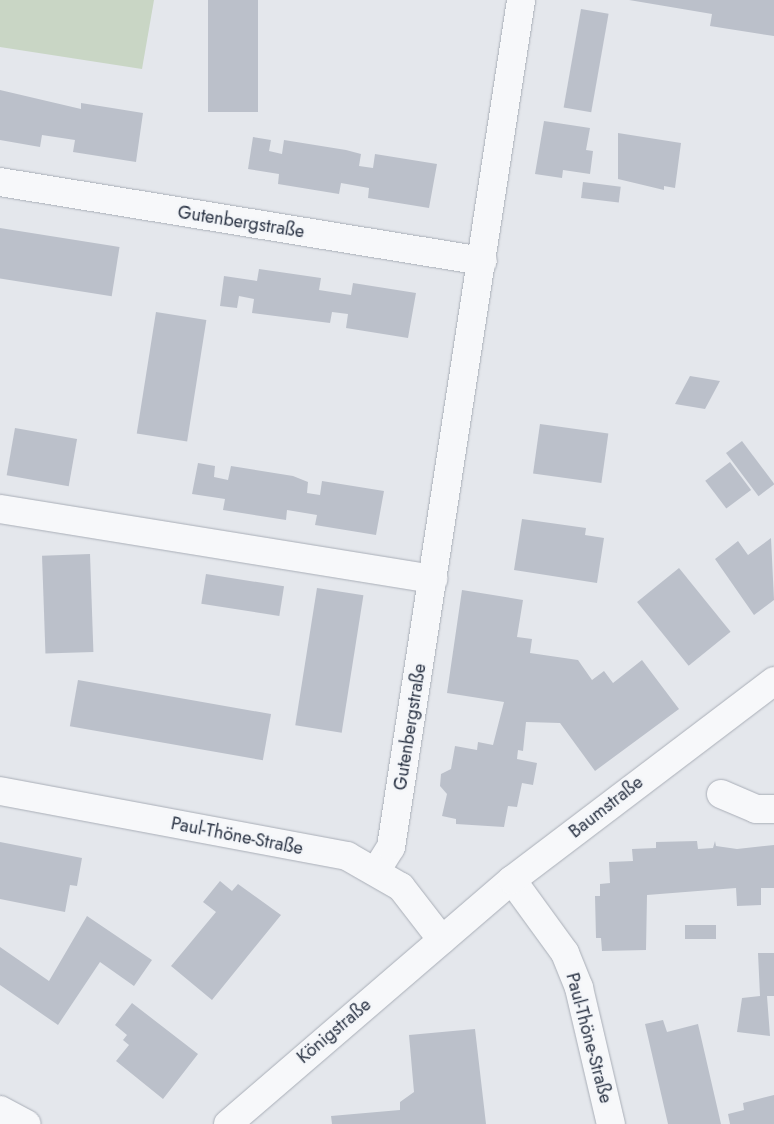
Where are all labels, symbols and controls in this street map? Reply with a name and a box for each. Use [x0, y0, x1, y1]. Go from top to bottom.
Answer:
street label: Gutenbergstraße [176, 201, 306, 243]
street label: Gutenbergstraße [389, 662, 431, 792]
street label: Baumstraße [565, 771, 647, 843]
street label: Paul-Thöne-Straße [169, 813, 305, 859]
street label: Paul-Thöne-Straße [561, 971, 617, 1105]
street label: Königstraße [293, 994, 375, 1068]

